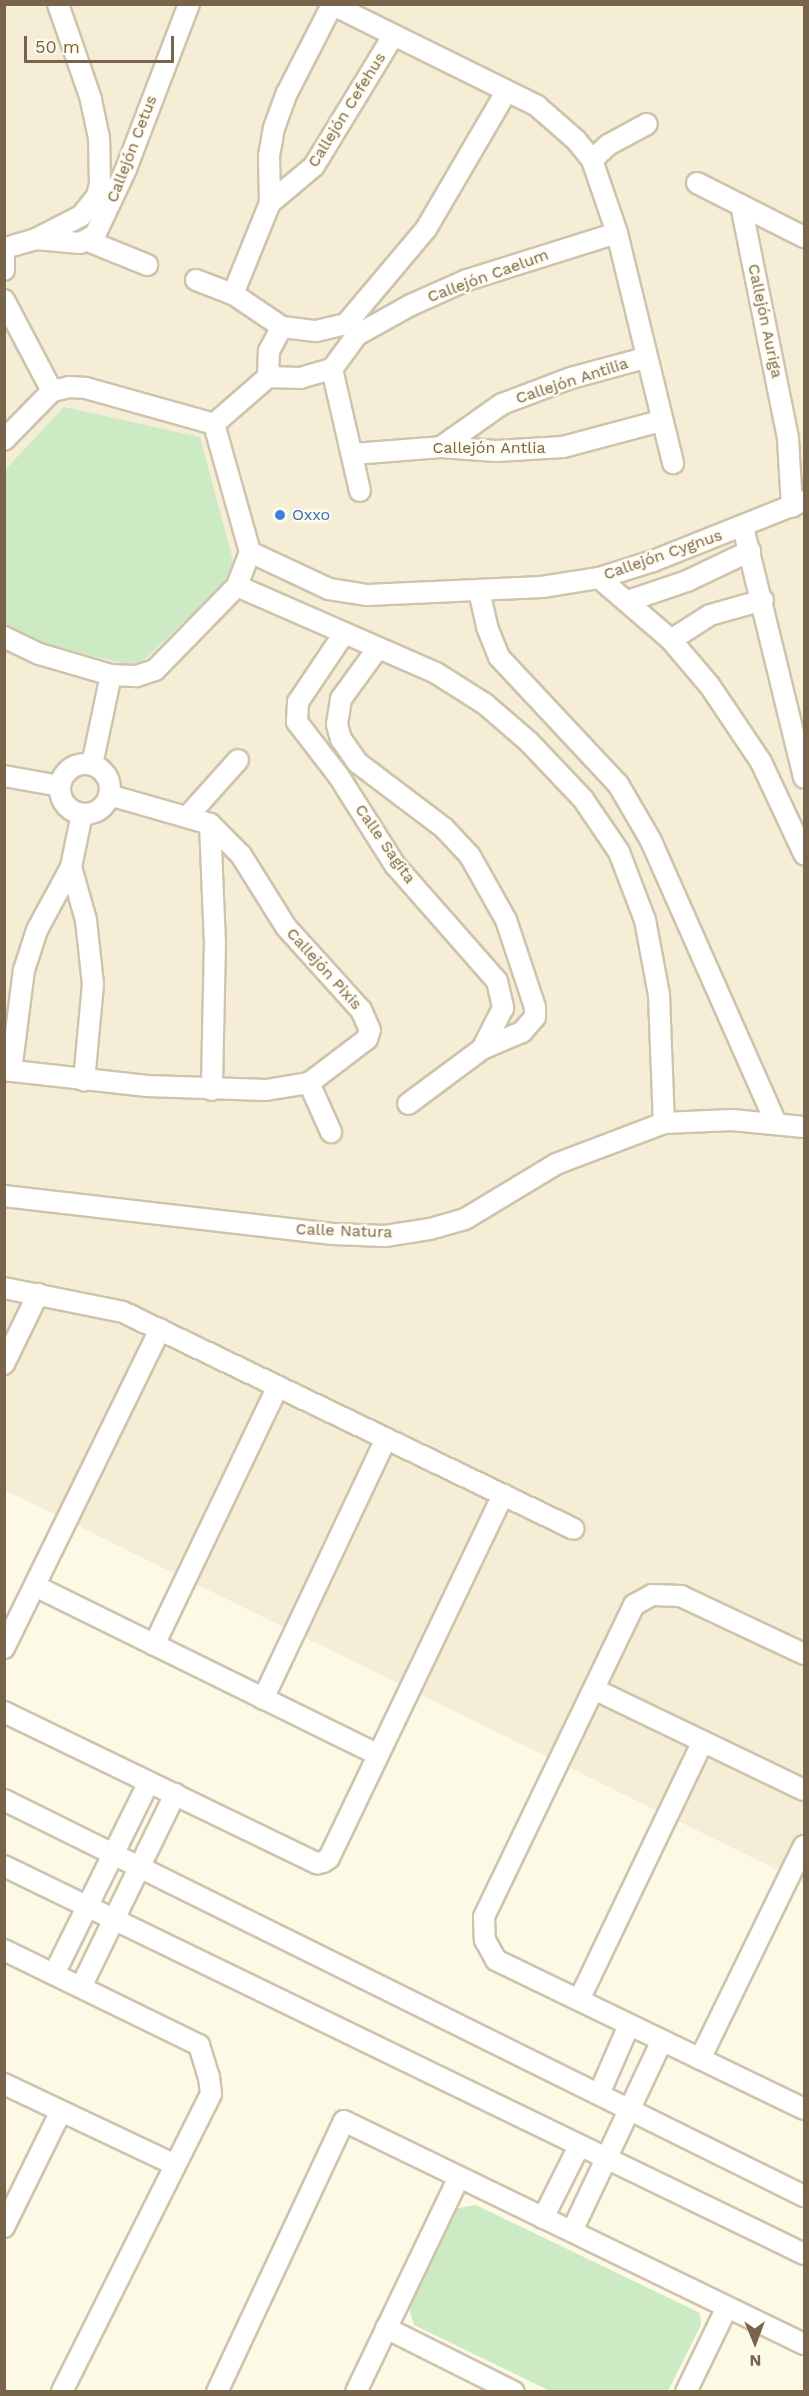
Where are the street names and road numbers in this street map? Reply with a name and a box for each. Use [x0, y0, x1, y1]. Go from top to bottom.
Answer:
street label: Callejón Cefehus [304, 49, 390, 171]
street label: Callejón Cetus [103, 93, 161, 205]
street label: Callejón Caelum [425, 245, 551, 307]
street label: Callejón Auriga [743, 262, 787, 380]
street label: Callejón Antilia [513, 354, 631, 408]
street label: Callejón Antlia [432, 438, 546, 458]
street label: Callejón Cygnus [601, 526, 725, 584]
street label: Calle Sagita [351, 801, 419, 887]
street label: Callejón Pixis [282, 924, 366, 1014]
street label: Calle Natura [295, 1220, 393, 1242]

